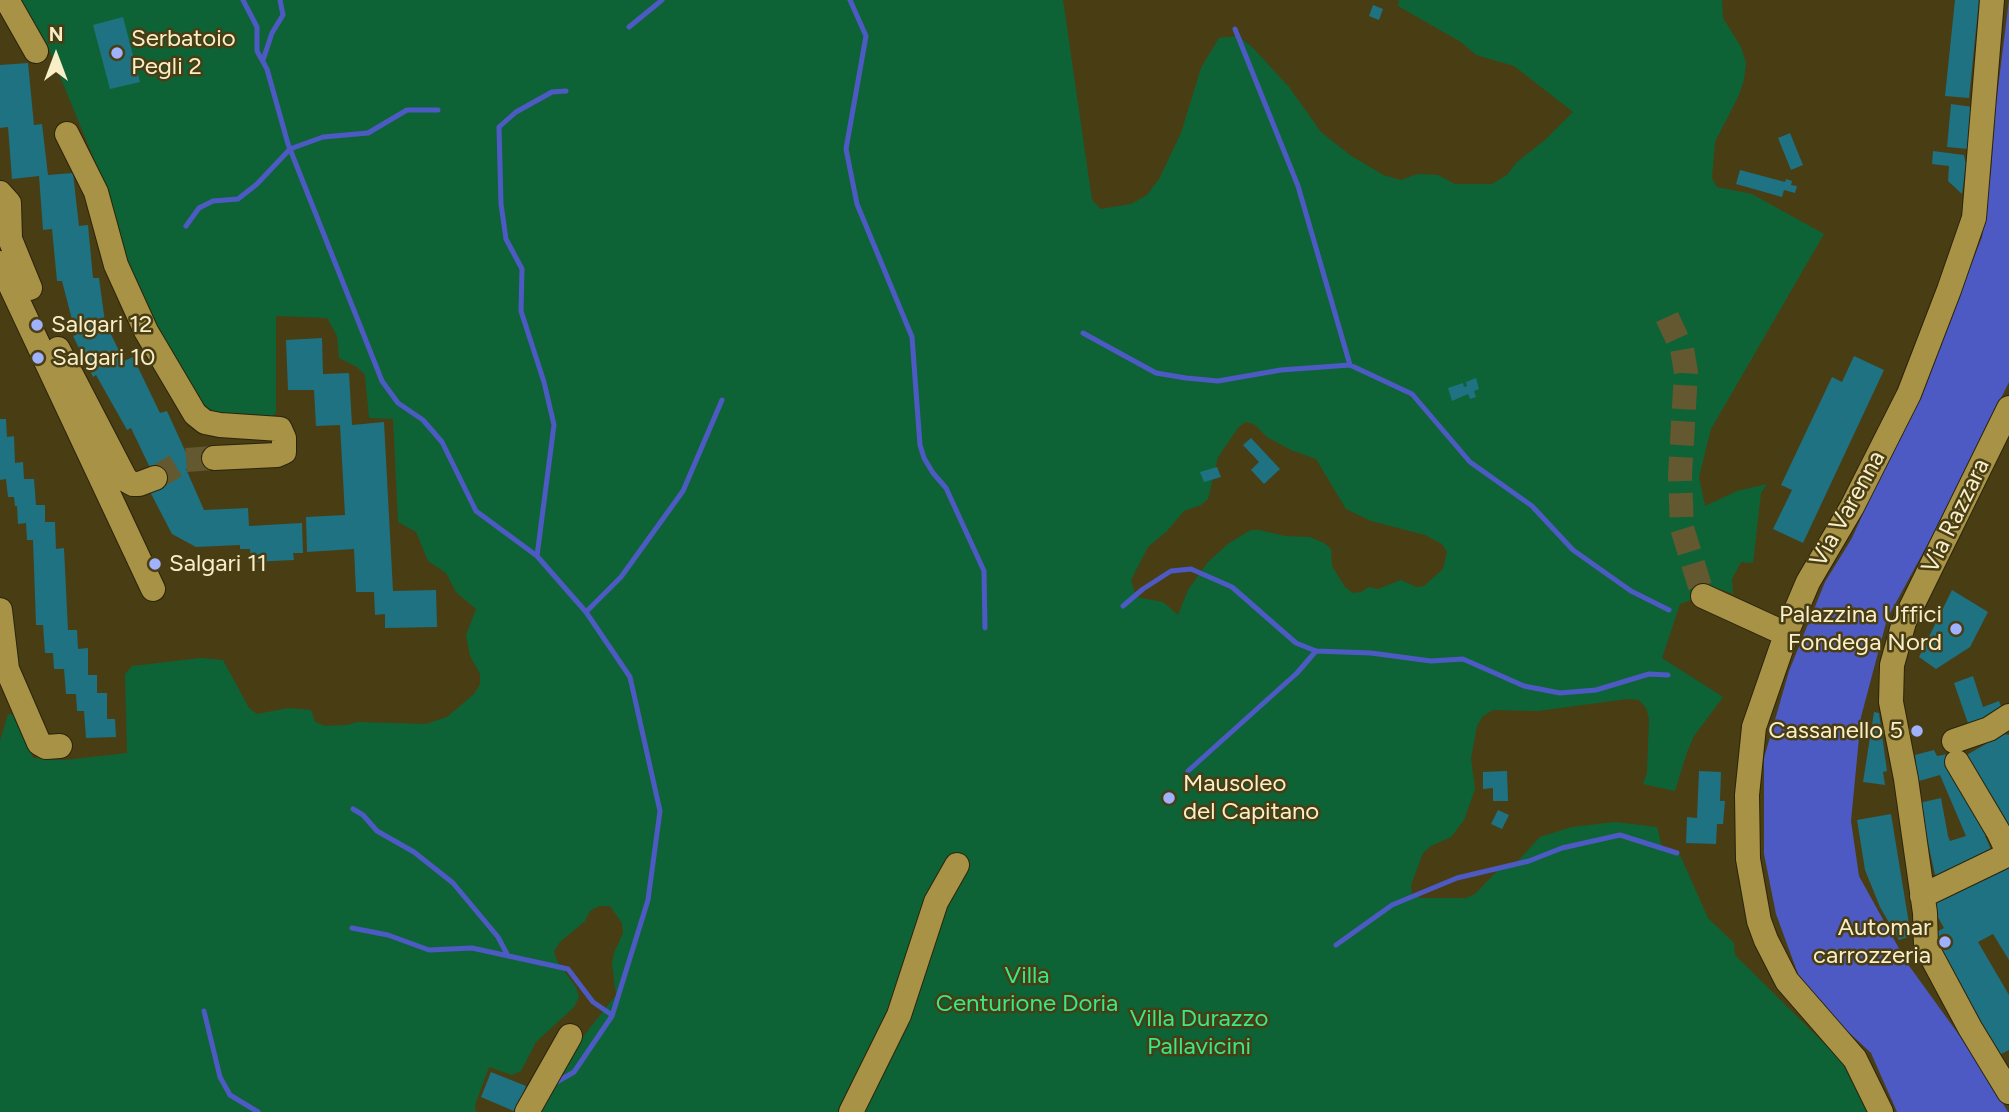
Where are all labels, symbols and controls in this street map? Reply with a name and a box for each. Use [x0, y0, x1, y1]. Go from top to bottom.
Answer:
north arrow [21, 21, 91, 91]
text: N [49, 23, 63, 46]
place label: Serbatoio Pegli 2 [131, 25, 236, 81]
marker: Serbatoio Pegli 2 [109, 45, 125, 61]
place label: Salgari 12 [51, 311, 153, 339]
marker: Salgari 12 [29, 317, 45, 333]
place label: Salgari 10 [52, 344, 155, 372]
marker: Salgari 10 [30, 350, 46, 366]
street label: Via Varenna [1804, 446, 1892, 572]
street label: Via Razzara [1916, 454, 1996, 578]
place label: Salgari 11 [169, 550, 267, 578]
marker: Salgari 11 [147, 556, 163, 572]
place label: Palazzina Uffici Fondega Nord [1779, 601, 1942, 657]
marker: Palazzina Uffici Fondega Nord [1948, 621, 1964, 637]
place label: Cassanello 5 [1768, 717, 1903, 745]
marker: Cassanello 5 [1909, 723, 1925, 739]
place label: Mausoleo del Capitano [1183, 770, 1319, 826]
marker: Mausoleo del Capitano [1161, 790, 1177, 806]
place label: Automar carrozzeria [1813, 914, 1931, 970]
marker: Automar carrozzeria [1937, 934, 1953, 950]
park label: Villa Centurione Doria [936, 962, 1118, 1018]
park label: Villa Durazzo Pallavicini [1130, 1005, 1268, 1061]

